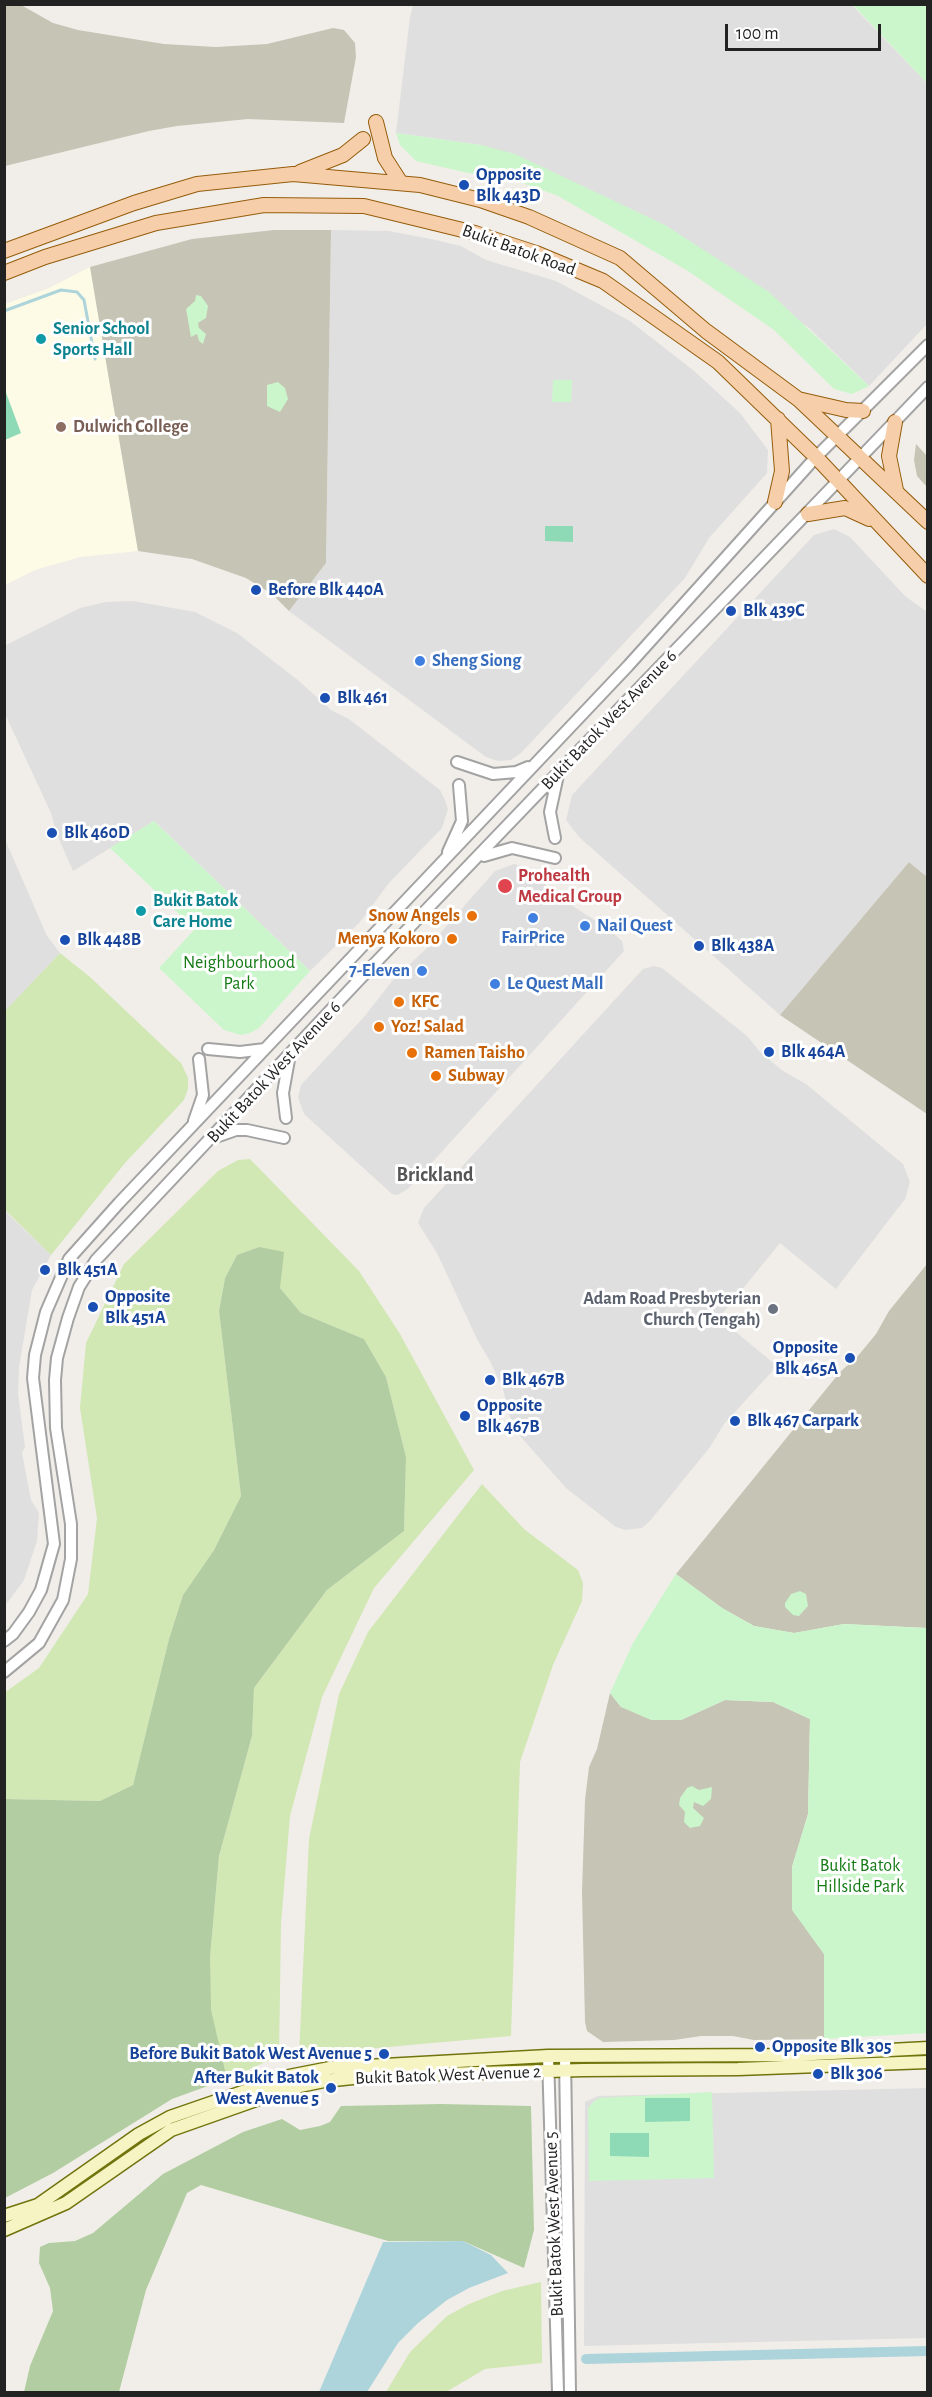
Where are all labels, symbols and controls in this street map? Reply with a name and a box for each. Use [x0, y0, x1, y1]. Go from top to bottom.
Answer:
scale bar [728, 12, 884, 50]
text: 100 m [736, 25, 779, 43]
place label: Opposite Blk 443D [476, 164, 541, 207]
marker: Opposite Blk 443D [457, 178, 471, 192]
street label: Bukit Batok Road [459, 219, 579, 281]
place label: Senior School Sports Hall [53, 318, 150, 360]
marker: Senior School Sports Hall [34, 332, 48, 346]
place label: Dulwich College [73, 416, 188, 438]
marker: Dulwich College [54, 420, 68, 434]
place label: Before Blk 440A [268, 579, 384, 601]
marker: Before Blk 440A [249, 583, 263, 597]
place label: Blk 439C [743, 600, 805, 622]
marker: Blk 439C [724, 604, 738, 618]
street label: Bukit Batok West Avenue 6 [536, 645, 682, 795]
place label: Sheng Siong [432, 650, 521, 672]
marker: Sheng Siong [413, 654, 427, 668]
place label: Blk 461 [337, 687, 388, 709]
marker: Blk 461 [318, 691, 332, 705]
place label: Blk 460D [64, 822, 130, 844]
marker: Blk 460D [45, 826, 59, 840]
place label: Prohealth Medical Group [518, 865, 622, 908]
marker: Prohealth Medical Group [496, 877, 514, 895]
place label: Bukit Batok Care Home [153, 890, 238, 932]
marker: Bukit Batok Care Home [134, 904, 148, 918]
place label: Snow Angels [369, 905, 460, 927]
marker: Snow Angels [465, 909, 479, 923]
marker: FairPrice [526, 911, 540, 925]
place label: Nail Quest [597, 915, 673, 937]
marker: Nail Quest [578, 919, 592, 933]
place label: FairPrice [501, 927, 565, 949]
place label: Menya Kokoro [337, 928, 440, 950]
place label: Blk 448B [77, 929, 141, 951]
marker: Menya Kokoro [445, 932, 459, 946]
marker: Blk 448B [58, 933, 72, 947]
place label: Blk 438A [711, 935, 774, 957]
marker: Blk 438A [692, 939, 706, 953]
park label: Neighbourhood Park [183, 952, 295, 994]
place label: 7-Eleven [349, 960, 410, 982]
marker: 7-Eleven [415, 964, 429, 978]
place label: Le Quest Mall [507, 973, 603, 995]
marker: Le Quest Mall [488, 977, 502, 991]
place label: KFC [411, 991, 439, 1013]
marker: KFC [392, 995, 406, 1009]
street label: Bukit Batok West Avenue 6 [203, 996, 345, 1148]
place label: Yoz! Salad [391, 1016, 464, 1038]
marker: Yoz! Salad [372, 1020, 386, 1034]
place label: Blk 464A [781, 1041, 845, 1063]
place label: Ramen Taisho [424, 1042, 525, 1064]
marker: Blk 464A [762, 1045, 776, 1059]
marker: Ramen Taisho [405, 1046, 419, 1060]
place label: Subway [448, 1065, 504, 1087]
marker: Subway [429, 1069, 443, 1083]
district label: Brickland [396, 1163, 474, 1187]
place label: Blk 451A [57, 1259, 118, 1281]
marker: Blk 451A [38, 1263, 52, 1277]
place label: Opposite Blk 451A [105, 1286, 170, 1328]
place label: Adam Road Presbyterian Church (Tengah) [583, 1288, 761, 1330]
marker: Opposite Blk 451A [86, 1300, 100, 1314]
marker: Adam Road Presbyterian Church (Tengah) [766, 1302, 780, 1316]
place label: Opposite Blk 465A [773, 1337, 838, 1380]
marker: Opposite Blk 465A [843, 1351, 857, 1365]
place label: Blk 467B [502, 1369, 565, 1391]
marker: Blk 467B [483, 1373, 497, 1387]
place label: Opposite Blk 467B [477, 1395, 542, 1438]
marker: Opposite Blk 467B [458, 1409, 472, 1423]
place label: Blk 467 Carpark [747, 1410, 859, 1432]
marker: Blk 467 Carpark [728, 1414, 742, 1428]
park label: Bukit Batok Hillside Park [816, 1855, 904, 1898]
place label: Opposite Blk 305 [772, 2036, 892, 2058]
marker: Opposite Blk 305 [753, 2040, 767, 2054]
place label: Before Bukit Batok West Avenue 5 [129, 2043, 372, 2065]
marker: Before Bukit Batok West Avenue 5 [377, 2047, 391, 2061]
street label: Bukit Batok West Avenue 2 [355, 2061, 541, 2089]
place label: Blk 306 [830, 2063, 883, 2085]
place label: After Bukit Batok West Avenue 5 [194, 2067, 319, 2110]
marker: Blk 306 [811, 2067, 825, 2081]
marker: After Bukit Batok West Avenue 5 [324, 2081, 338, 2095]
street label: Bukit Batok West Avenue 5 [540, 2131, 568, 2317]

